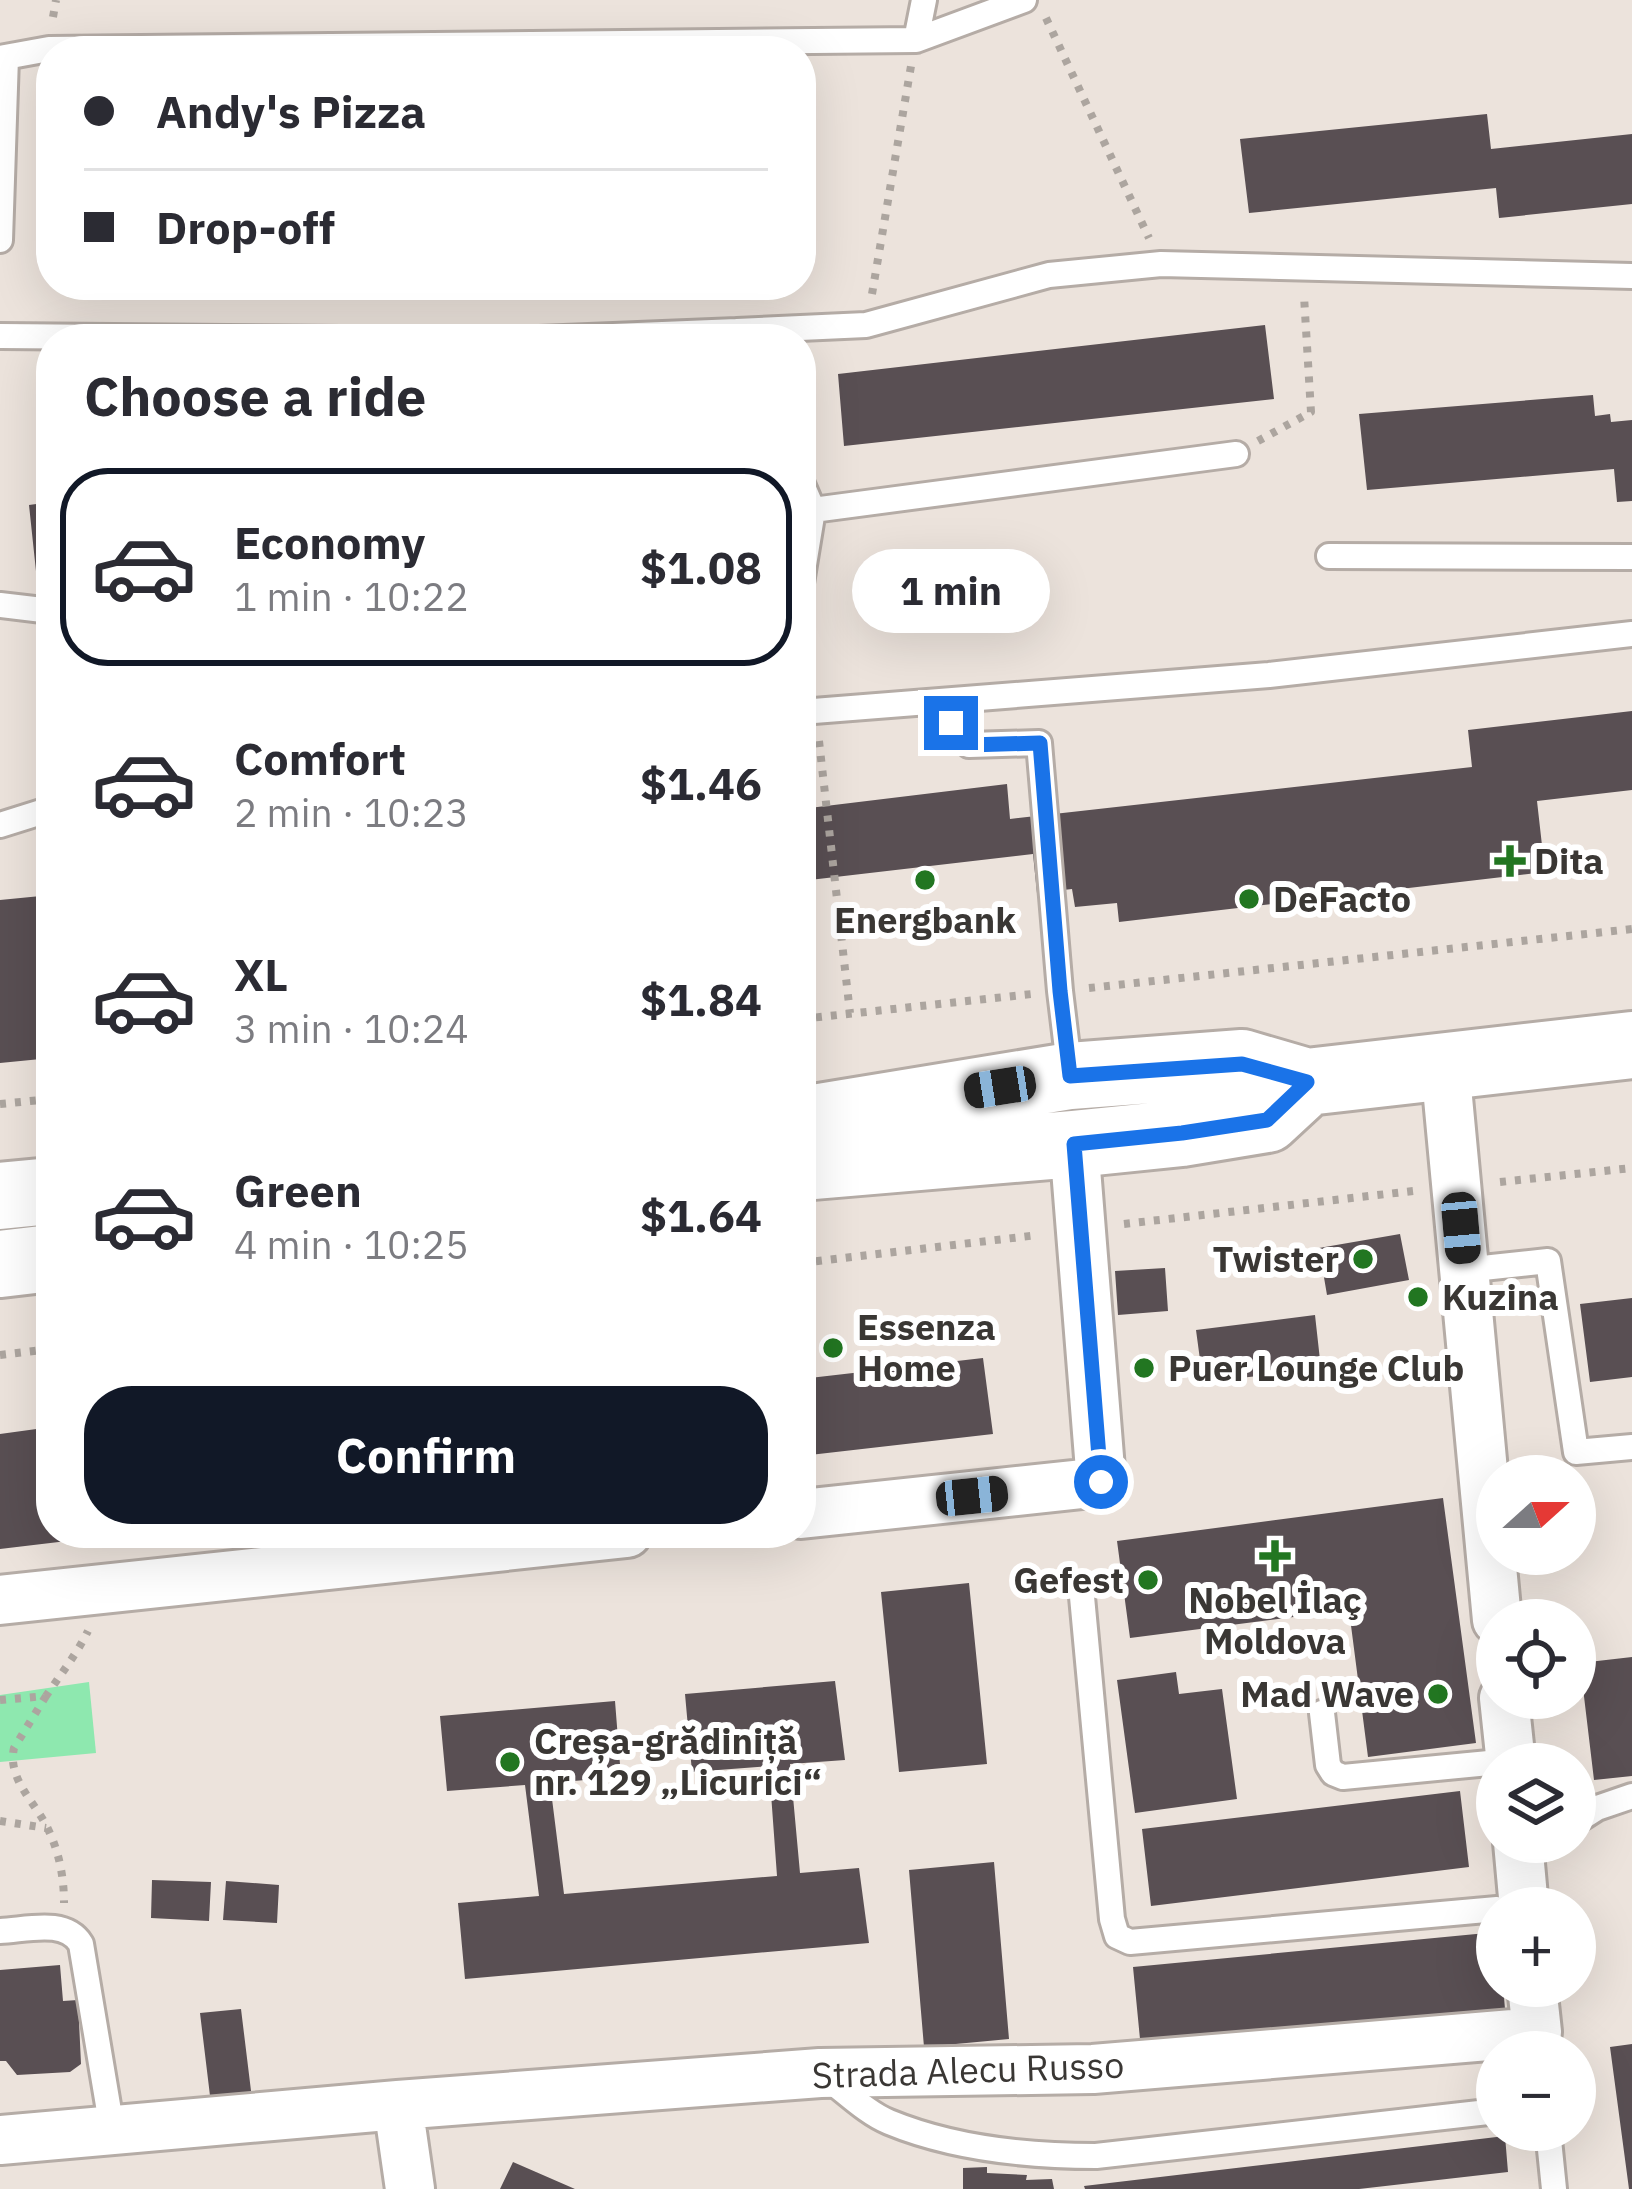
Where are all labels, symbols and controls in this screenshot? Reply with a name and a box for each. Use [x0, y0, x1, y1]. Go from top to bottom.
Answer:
text: Andy's Pizza [156, 82, 426, 140]
text: Drop-off [156, 198, 335, 256]
text: Choose a ride [84, 361, 426, 431]
icon: car [90, 513, 198, 621]
text: Economy [234, 513, 425, 571]
text: $1.08 [640, 538, 762, 596]
callout: 1 min [852, 549, 1050, 633]
text: 1 min [900, 565, 1002, 616]
text: 1 min · 10:22 [234, 571, 469, 622]
route end [924, 696, 978, 750]
icon: car [90, 729, 198, 837]
text: Comfort [234, 729, 406, 787]
text: $1.46 [640, 754, 762, 812]
text: 2 min · 10:23 [234, 787, 469, 838]
place label: Dita [1534, 837, 1604, 884]
marker: Dita [1497, 848, 1523, 874]
marker: Energbank [912, 867, 938, 893]
place label: DeFacto [1273, 875, 1411, 922]
marker: DeFacto [1236, 886, 1262, 912]
place label: Energbank [834, 896, 1016, 943]
icon: car [90, 945, 198, 1053]
text: XL [234, 945, 288, 1003]
text: $1.84 [640, 970, 762, 1028]
text: 3 min · 10:24 [234, 1003, 469, 1054]
car [962, 1064, 1038, 1110]
icon: car [90, 1161, 198, 1269]
text: Green [234, 1161, 362, 1219]
text: $1.64 [640, 1186, 762, 1244]
car [1440, 1191, 1482, 1265]
text: 4 min · 10:25 [234, 1219, 469, 1270]
place label: Twister [1212, 1235, 1339, 1282]
marker: Twister [1350, 1246, 1376, 1272]
place label: Kuzina [1442, 1273, 1559, 1320]
marker: Kuzina [1405, 1284, 1431, 1310]
place label: Essenza Home [857, 1303, 996, 1391]
marker: Essenza Home [820, 1335, 846, 1361]
place label: Puer Lounge Club [1168, 1344, 1464, 1391]
marker: Puer Lounge Club [1131, 1355, 1157, 1381]
button: Confirm [84, 1386, 768, 1524]
route start [1074, 1455, 1128, 1509]
north arrow [1476, 1455, 1596, 1575]
map controls [1476, 1455, 1596, 2151]
car [934, 1474, 1010, 1518]
marker: Nobel İlaç Moldova [1259, 1540, 1291, 1572]
place label: Gefest [1013, 1556, 1124, 1603]
marker: Gefest [1135, 1567, 1161, 1593]
place label: Nobel İlaç Moldova [1188, 1576, 1362, 1664]
button: locate [1476, 1599, 1596, 1719]
place label: Mad Wave [1240, 1670, 1414, 1717]
marker: Mad Wave [1425, 1681, 1451, 1707]
place label: Creșa-grădiniță nr. 129 „Licurici“ [534, 1717, 822, 1805]
button: layers [1476, 1743, 1596, 1863]
marker: Creșa-grădiniță nr. 129 „Licurici“ [497, 1749, 523, 1775]
button: + [1476, 1887, 1596, 2007]
button: − [1476, 2031, 1596, 2151]
street label: Strada Alecu Russo [811, 2041, 1125, 2098]

